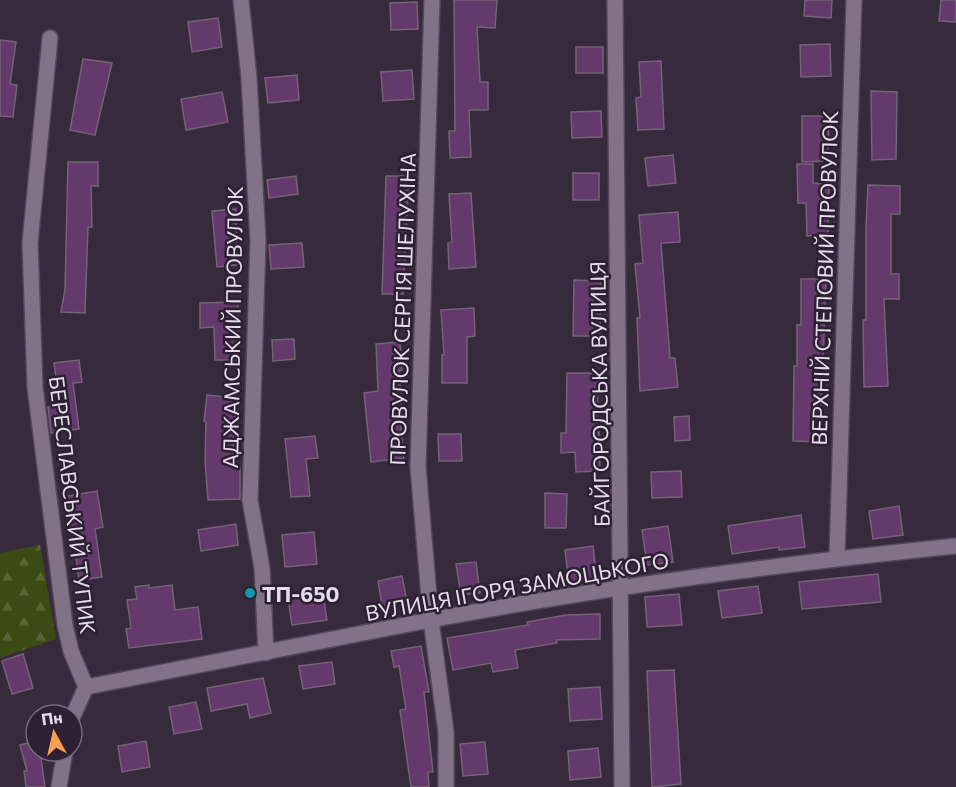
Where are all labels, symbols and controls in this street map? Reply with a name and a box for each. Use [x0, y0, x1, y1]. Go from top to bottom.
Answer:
street label: ВЕРХНІЙ СТЕПОВИЙ ПРОВУЛОК [806, 110, 842, 446]
street label: ПРОВУЛОК СЕРГІЯ ШЕЛУХІНА [384, 152, 420, 466]
street label: АДЖАМСЬКИЙ ПРОВУЛОК [217, 185, 247, 469]
street label: БАЙГОРОДСЬКА ВУЛИЦЯ [584, 261, 614, 527]
street label: БЕРЕСЛАВСЬКИЙ ТУПИК [45, 374, 101, 636]
street label: ВУЛИЦЯ ІГОРЯ ЗАМОЦЬКОГО [363, 547, 671, 625]
place label: ТП-650 [262, 581, 339, 606]
marker: ТП-650 [243, 586, 257, 600]
north arrow [24, 703, 84, 763]
text: Пн [40, 707, 64, 729]

